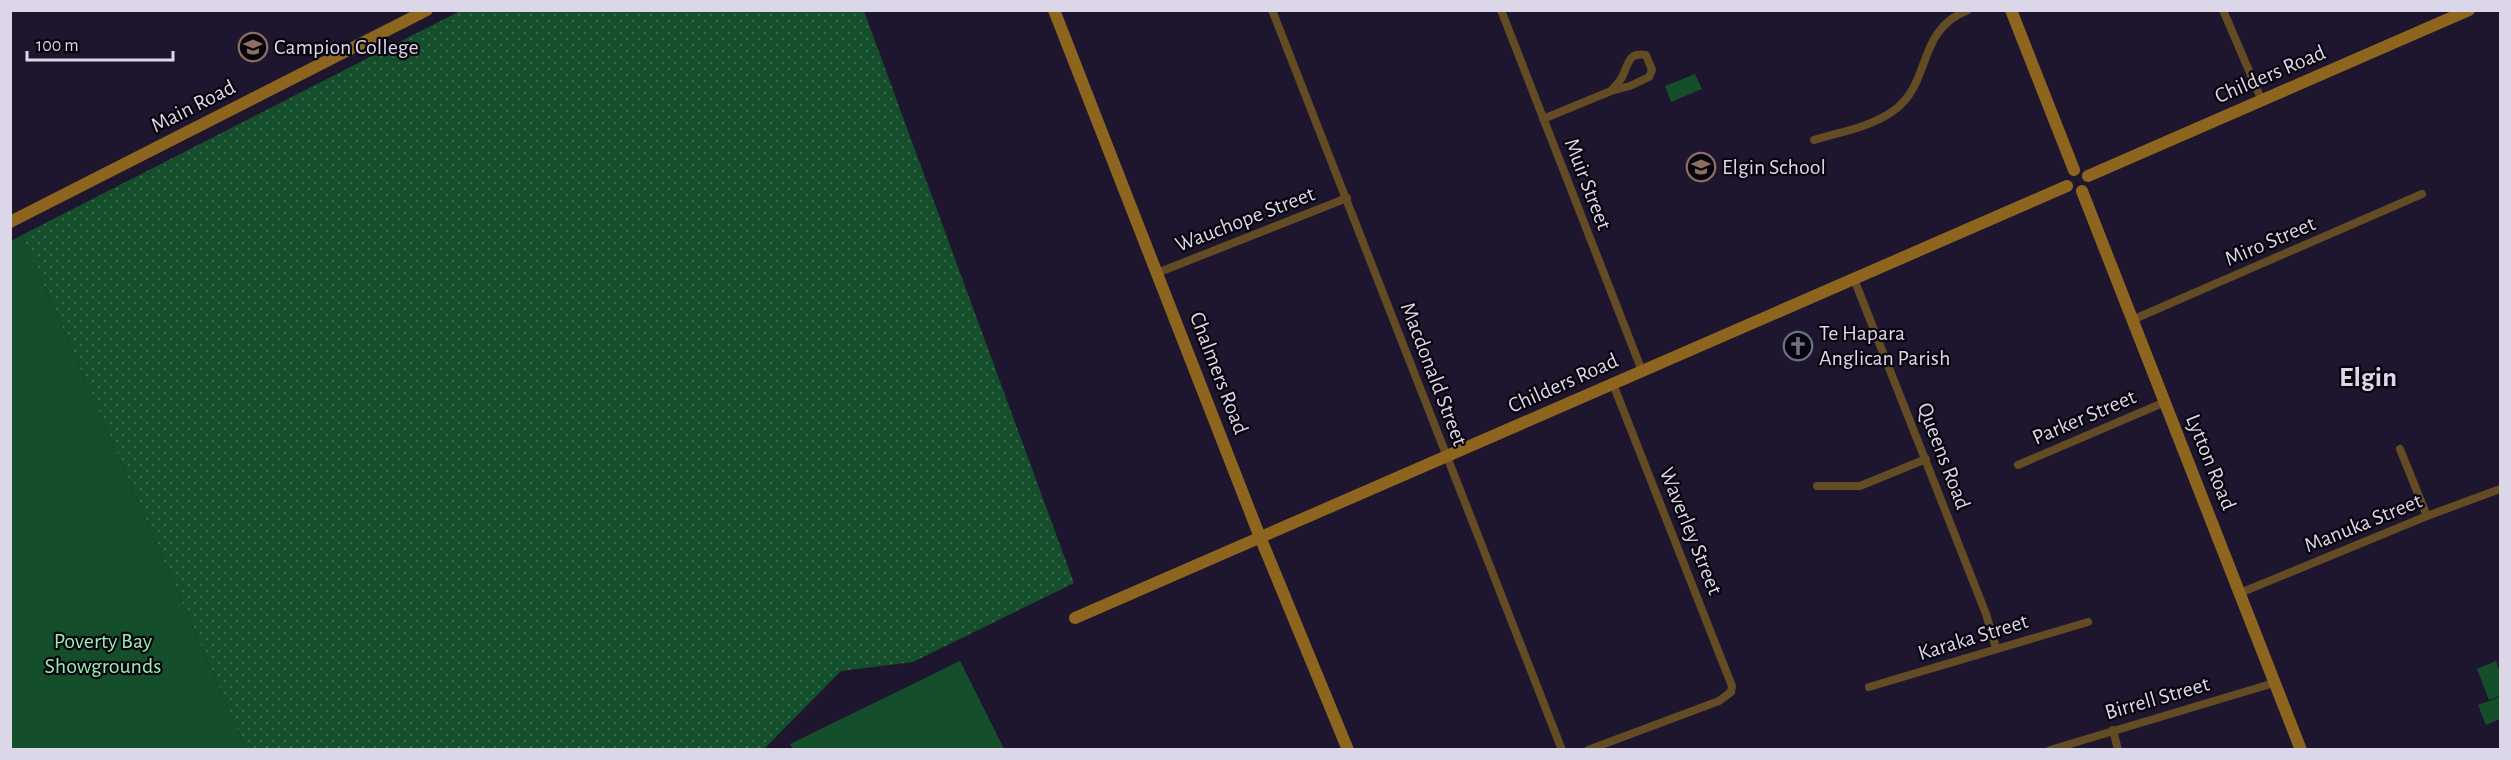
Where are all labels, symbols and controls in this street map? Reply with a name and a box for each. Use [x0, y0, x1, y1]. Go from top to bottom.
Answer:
scale bar [27, 24, 172, 62]
school or university icon: Campion College [237, 31, 269, 63]
place label: Campion College [274, 36, 419, 58]
text: 100 m [36, 37, 79, 55]
street label: Childers Road [2211, 41, 2329, 107]
street label: Main Road [147, 75, 239, 137]
street label: Muir Street [1561, 135, 1615, 233]
school or university icon: Elgin School [1685, 151, 1717, 183]
place label: Elgin School [1722, 156, 1826, 178]
street label: Wauchope Street [1172, 182, 1318, 256]
street label: Miro Street [2222, 212, 2318, 270]
street label: Macdonald Street [1397, 299, 1471, 449]
street label: Chalmers Road [1186, 309, 1252, 437]
place label: Te Hapara Anglican Parish [1819, 322, 1950, 369]
church icon: Te Hapara Anglican Parish [1782, 330, 1814, 362]
street label: Childers Road [1505, 349, 1621, 417]
district label: Elgin [2339, 364, 2397, 392]
street label: Parker Street [2029, 385, 2139, 449]
street label: Queens Road [1914, 400, 1974, 512]
street label: Lytton Road [2182, 411, 2240, 513]
street label: Waverley Street [1656, 464, 1726, 598]
street label: Manuka Street [2301, 489, 2425, 557]
street label: Karaka Street [1915, 610, 2031, 664]
park label: Poverty Bay Showgrounds [45, 630, 161, 677]
street label: Birrell Street [2102, 673, 2212, 723]

